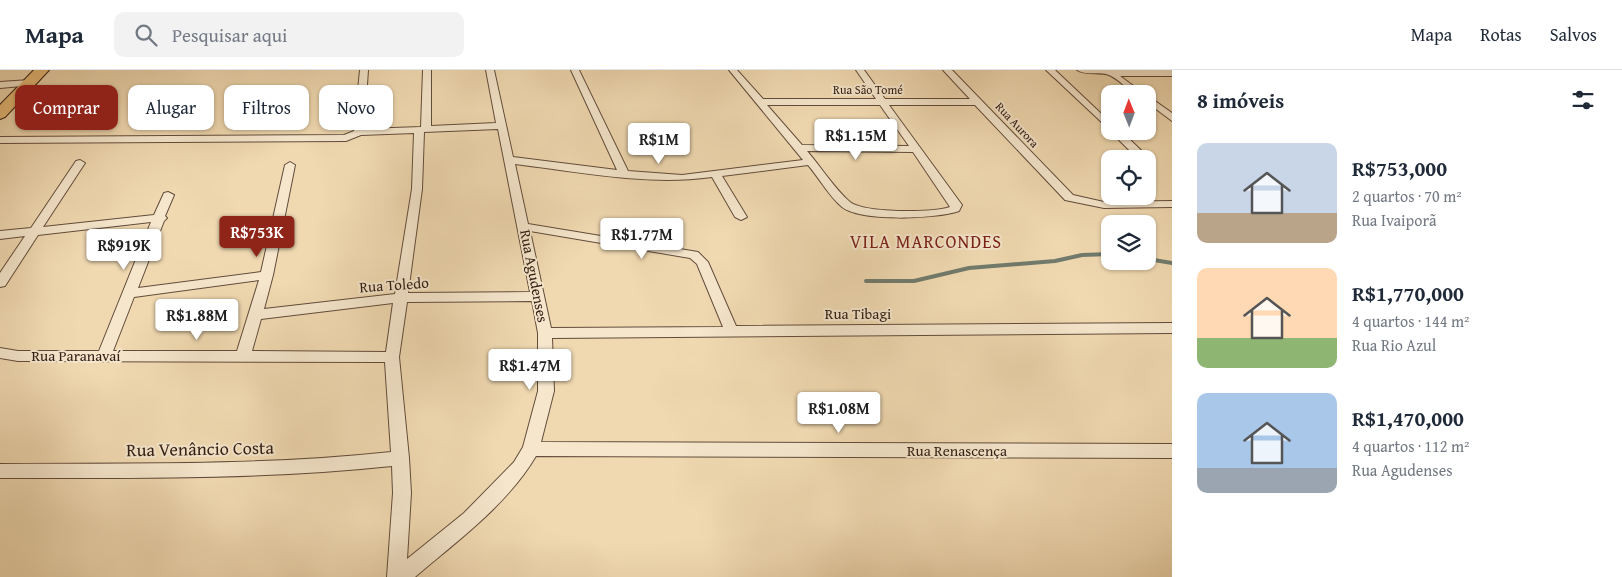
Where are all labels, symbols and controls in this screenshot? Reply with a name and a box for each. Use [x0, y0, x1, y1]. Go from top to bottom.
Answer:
search box [114, 12, 464, 57]
text: Mapa [25, 17, 84, 52]
icon: search [132, 21, 160, 49]
text: Pesquisar aqui [172, 21, 287, 49]
text: Mapa [1411, 21, 1452, 48]
text: Rotas [1480, 21, 1522, 48]
text: Salvos [1550, 21, 1597, 48]
street label: Rua São Tomé [833, 81, 903, 98]
chip: Comprar [15, 85, 118, 130]
chip: Alugar [128, 85, 214, 130]
chip: Filtros [224, 85, 309, 130]
chip: Novo [319, 85, 393, 130]
north arrow [1101, 85, 1156, 140]
map controls [1101, 85, 1156, 270]
text: 8 imóveis [1197, 85, 1284, 116]
icon: filters [1569, 86, 1597, 114]
street label: Rua Aurora [992, 98, 1043, 151]
pin: R$1.15M [810, 118, 902, 161]
pin: R$1M [629, 122, 689, 165]
text: R$1.15M [825, 123, 887, 147]
text: R$1M [639, 127, 679, 151]
button: locate [1101, 150, 1156, 205]
text: R$753,000 [1352, 153, 1447, 184]
icon: home [1237, 163, 1297, 223]
text: 2 quartos · 70 m² [1352, 184, 1462, 208]
text: Rua Ivaiporã [1352, 208, 1437, 232]
button: layers [1101, 215, 1156, 270]
pin: R$753K [216, 216, 298, 258]
pin: R$1.77M [596, 218, 688, 260]
text: R$753K [230, 220, 284, 244]
text: R$1.77M [611, 222, 673, 246]
pin: R$919K [83, 228, 165, 271]
street label: Rua Agudenses [515, 228, 554, 324]
district label: VILA MARCONDES [850, 228, 1002, 255]
text: R$919K [97, 233, 151, 257]
street label: Rua Toledo [359, 272, 430, 297]
text: R$1,770,000 [1352, 278, 1464, 309]
icon: home [1237, 288, 1297, 348]
pin: R$1.88M [151, 298, 243, 341]
text: R$1.88M [166, 303, 228, 327]
street label: Rua Tibagi [825, 303, 891, 324]
text: 4 quartos · 144 m² [1352, 309, 1469, 333]
text: Rua Rio Azul [1352, 333, 1436, 357]
street label: Rua Paranavaí [31, 345, 121, 366]
pin: R$1.47M [484, 348, 576, 391]
text: R$1.47M [499, 353, 561, 377]
pin: R$1.08M [793, 392, 885, 434]
text: R$1.08M [808, 396, 870, 420]
text: R$1,470,000 [1352, 403, 1464, 434]
icon: home [1237, 413, 1297, 473]
street label: Rua Venâncio Costa [126, 434, 275, 463]
text: 4 quartos · 112 m² [1352, 434, 1469, 458]
street label: Rua Renascença [907, 440, 1007, 461]
text: Rua Agudenses [1352, 458, 1453, 482]

